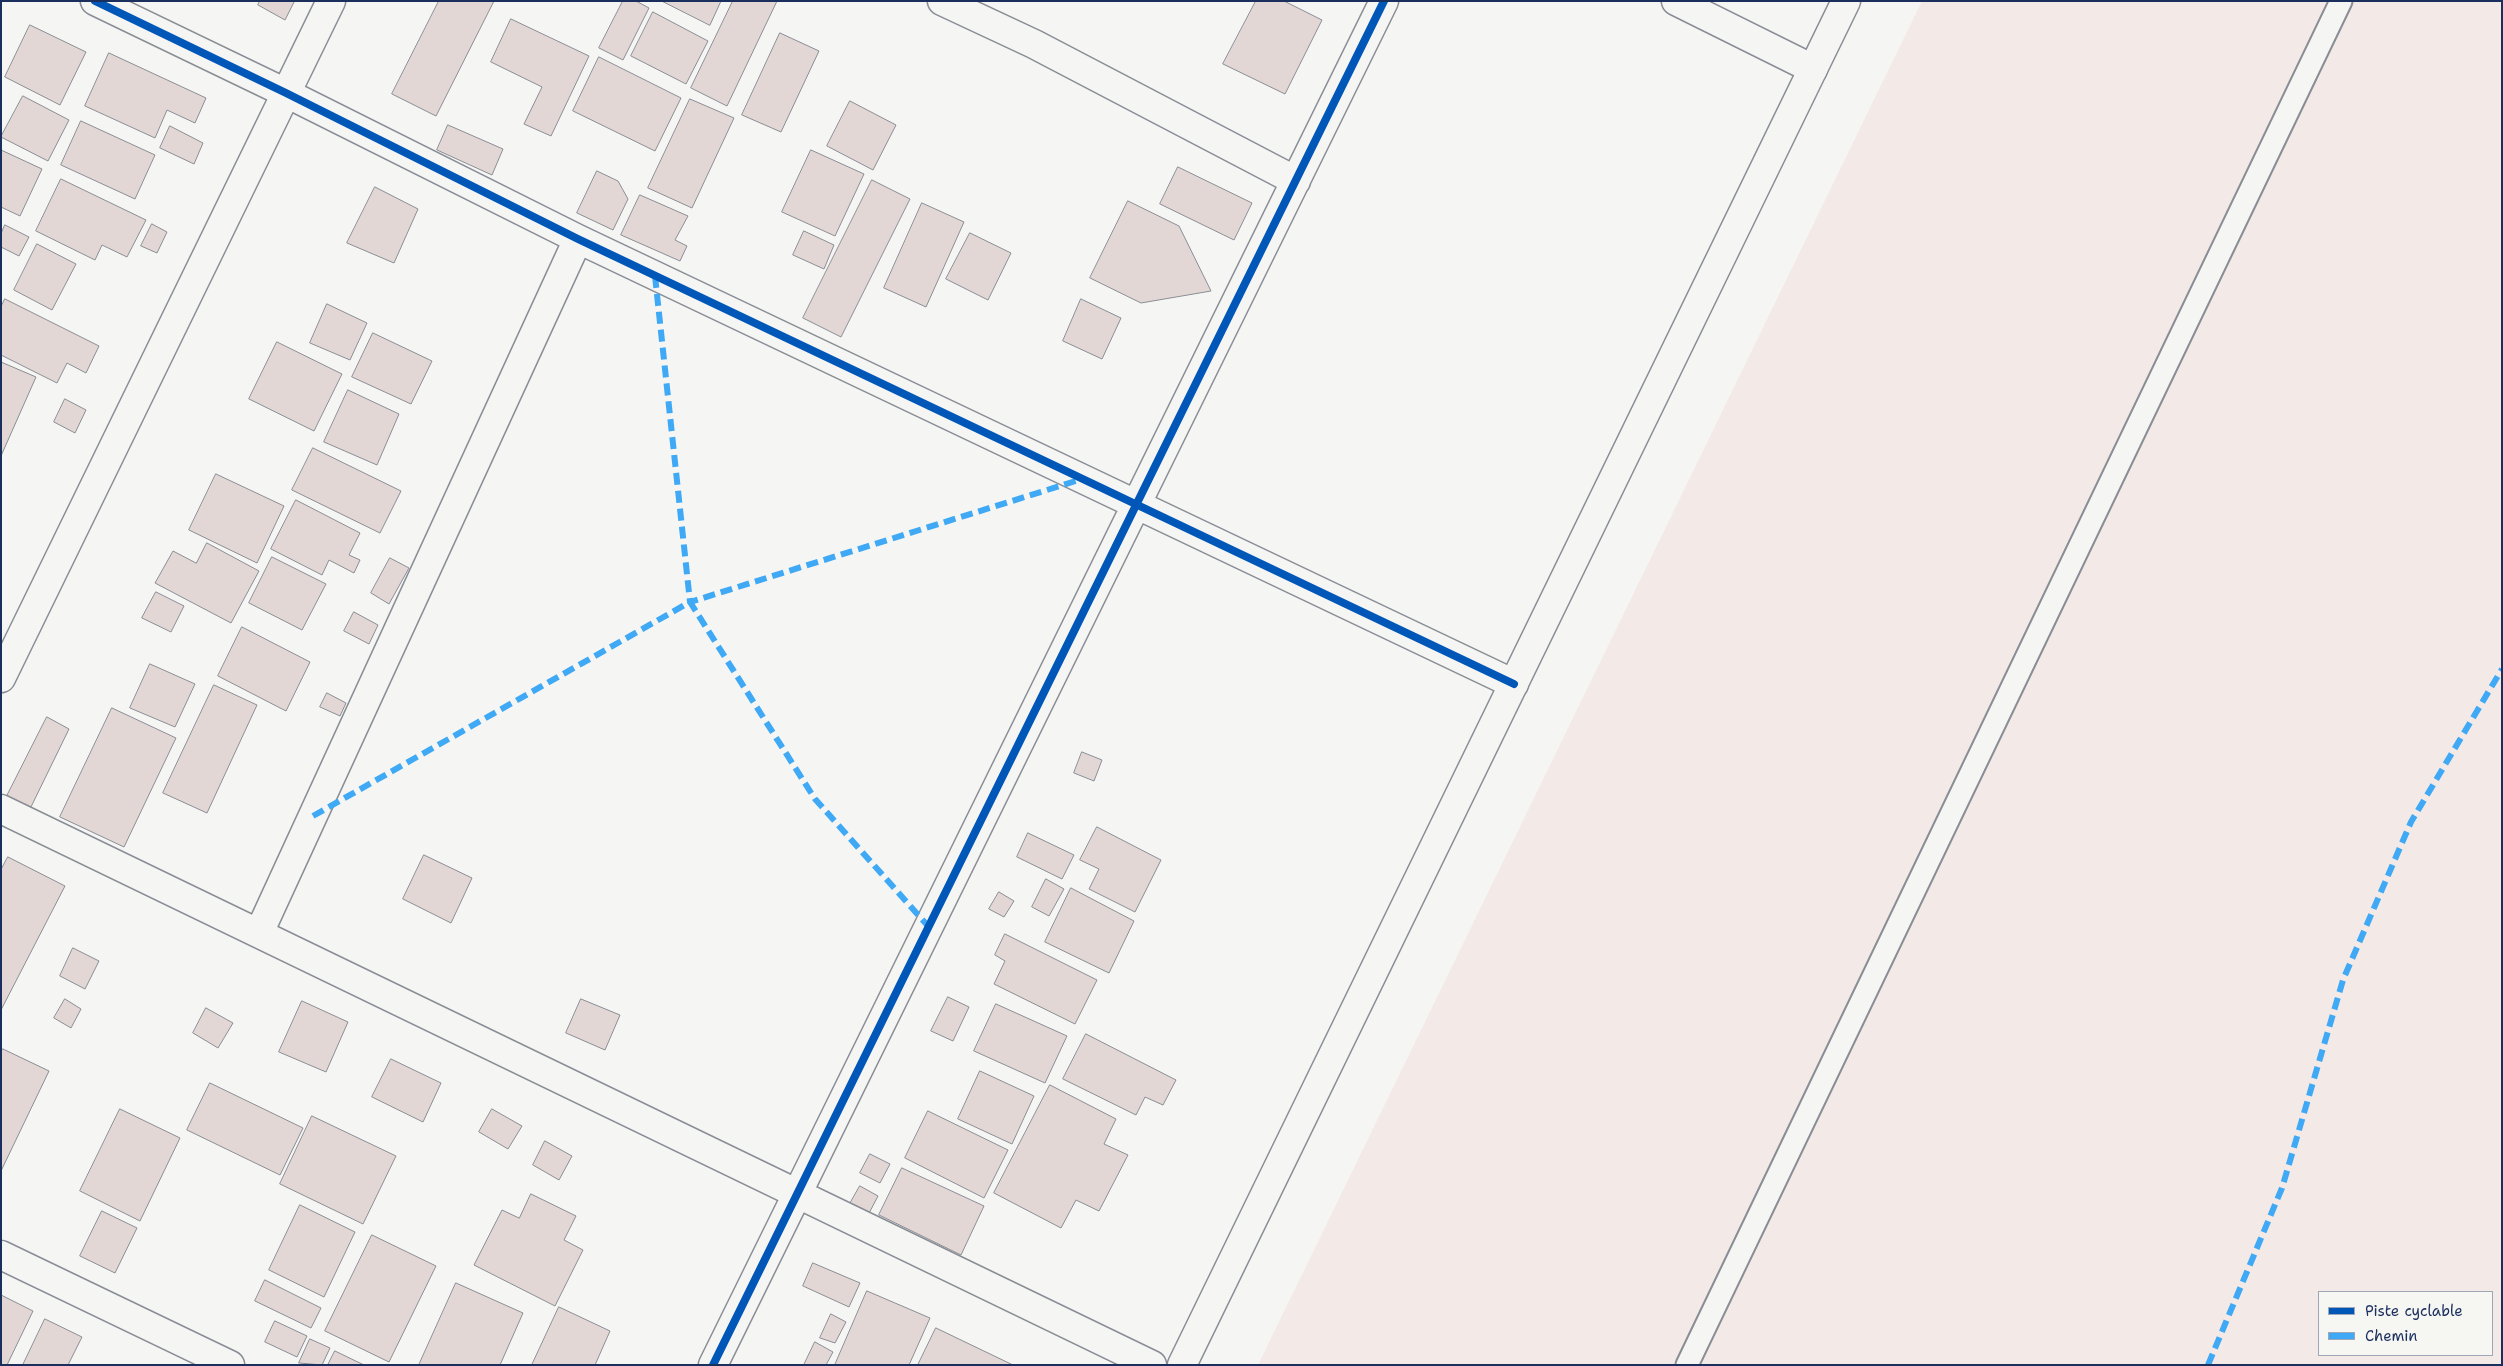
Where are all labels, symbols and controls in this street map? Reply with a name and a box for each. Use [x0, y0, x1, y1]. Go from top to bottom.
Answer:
legend [2318, 1291, 2493, 1356]
text: Piste cyclable [2365, 1301, 2463, 1321]
text: Chemin [2365, 1326, 2418, 1346]

